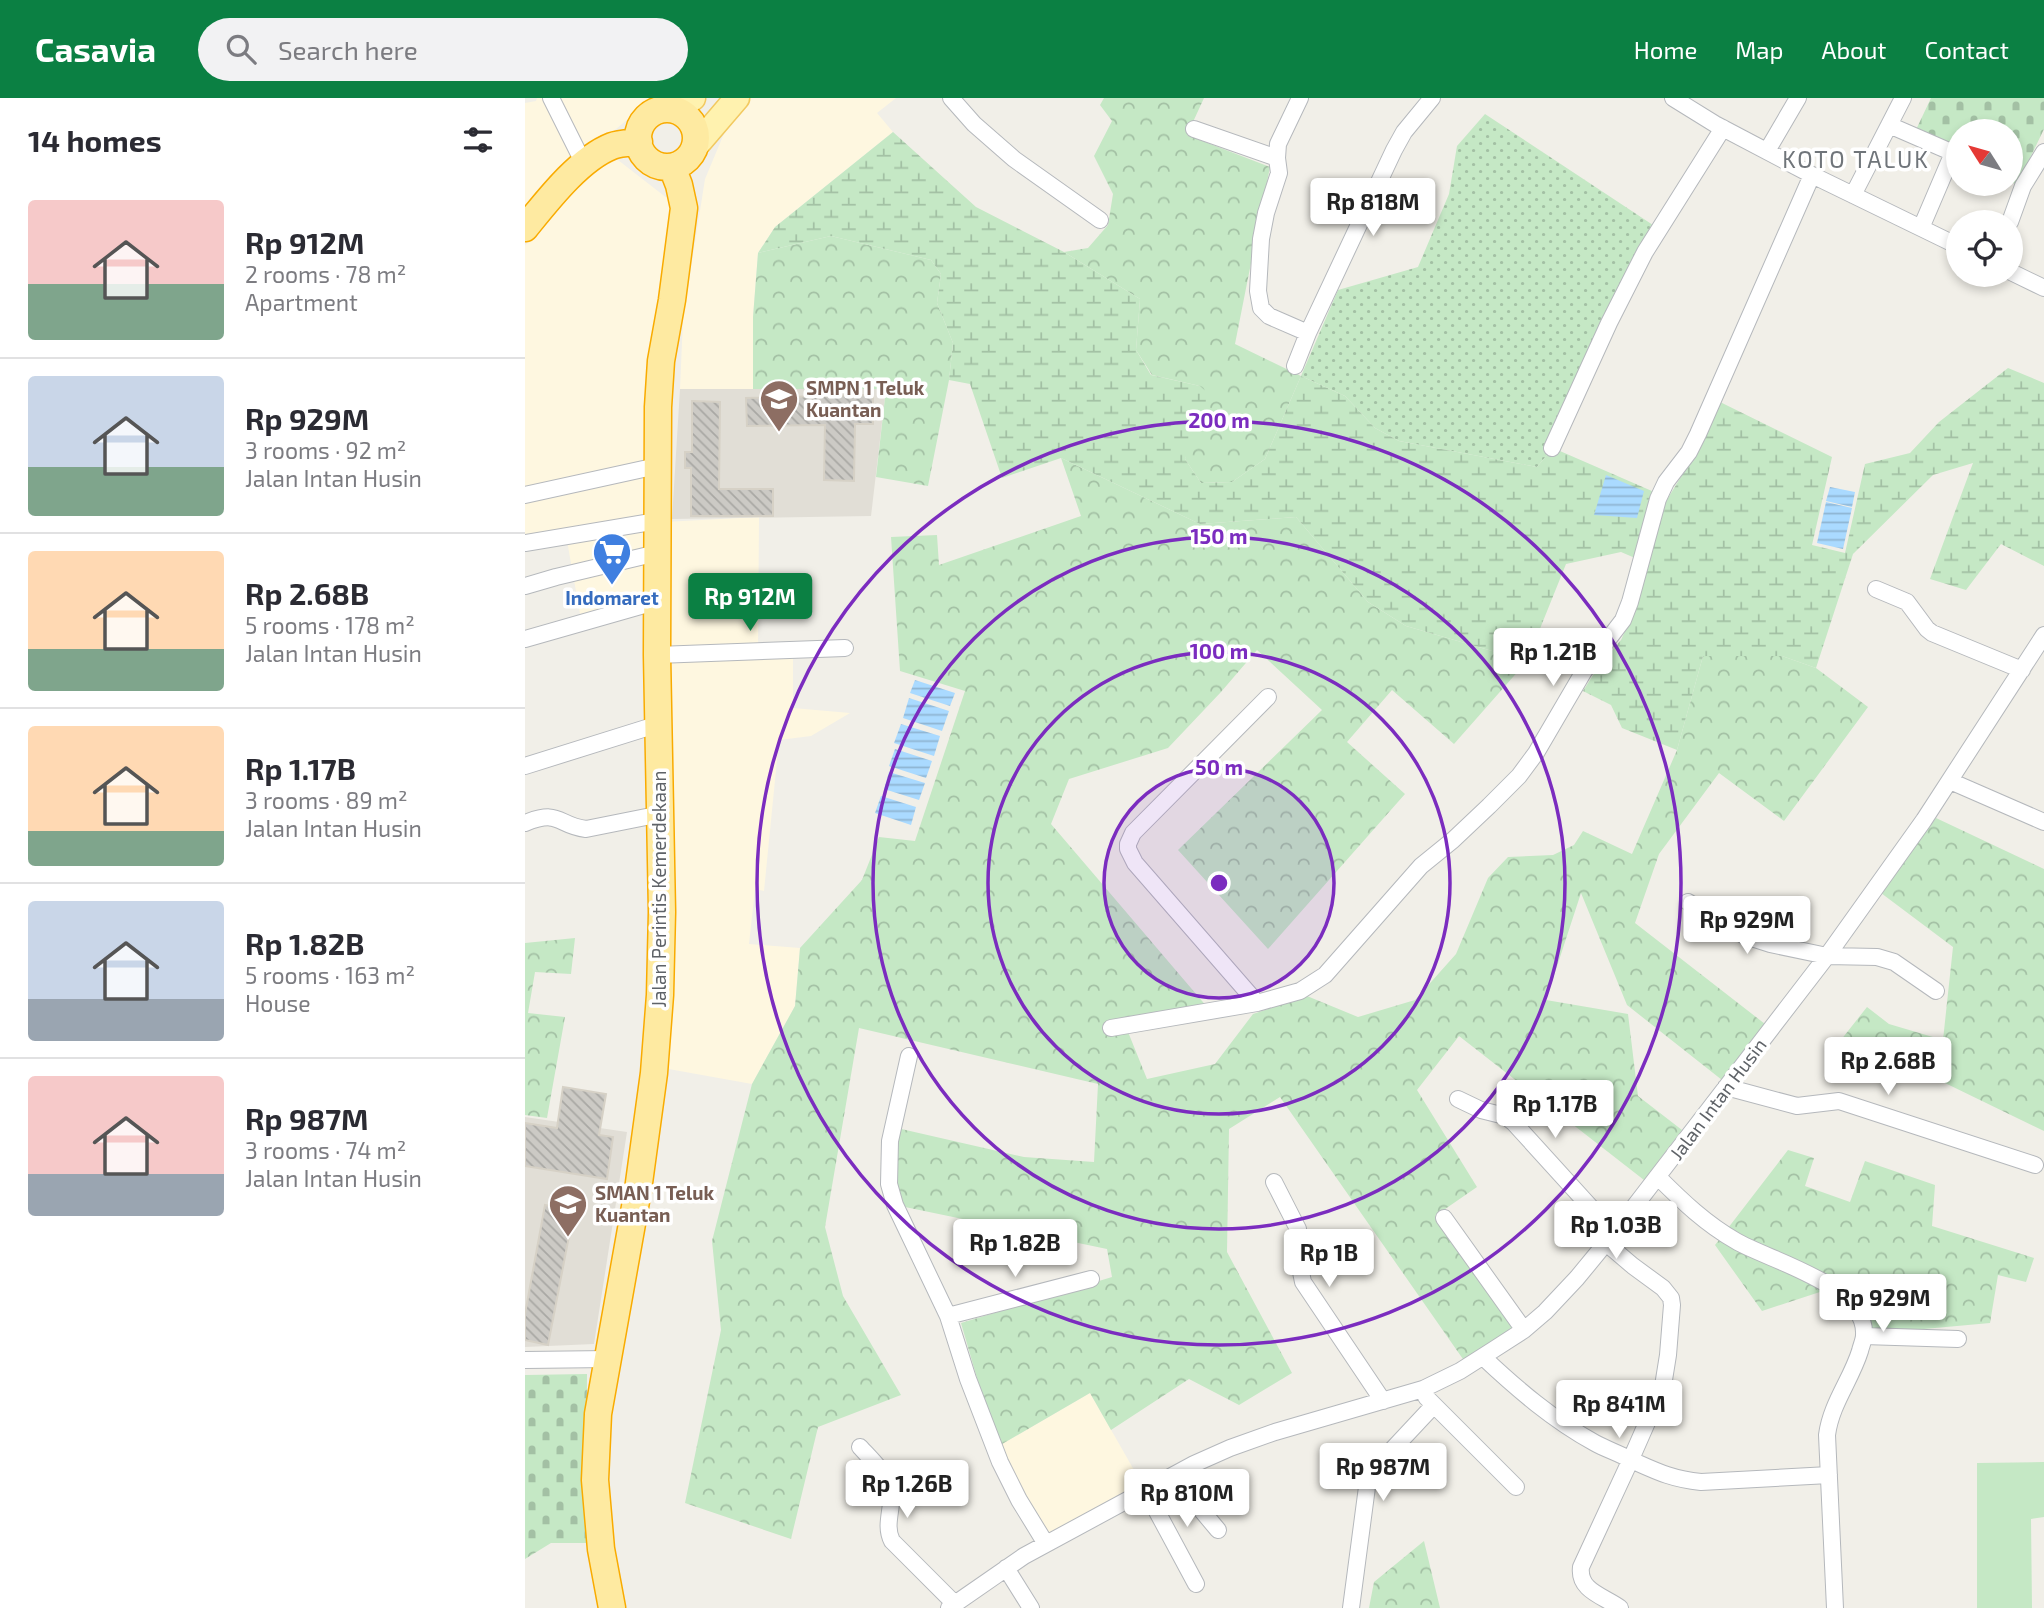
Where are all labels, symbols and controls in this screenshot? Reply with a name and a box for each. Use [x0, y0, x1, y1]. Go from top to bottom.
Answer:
search box [198, 18, 688, 81]
text: Casavia [35, 29, 156, 69]
icon: search [222, 30, 260, 68]
text: Search here [278, 34, 418, 65]
text: Home [1634, 35, 1697, 64]
text: Map [1735, 35, 1783, 64]
text: About [1821, 35, 1887, 64]
text: Contact [1925, 35, 2009, 64]
north arrow [1946, 119, 2023, 196]
map controls [1946, 119, 2023, 287]
icon: filters [459, 121, 497, 159]
text: 14 homes [28, 122, 162, 158]
district label: KOTO TALUK [1782, 145, 1930, 173]
pin: Rp 818M [1308, 178, 1438, 238]
text: Rp 818M [1326, 187, 1420, 215]
button: locate [1946, 210, 2023, 287]
text: Rp 912M [245, 224, 364, 260]
icon: home [84, 228, 168, 312]
text: 2 rooms · 78 m² [245, 260, 406, 288]
text: Apartment [245, 288, 358, 316]
place label: SMPN 1 Teluk Kuantan [806, 376, 925, 421]
school or university icon: SMPN 1 Teluk Kuantan [758, 378, 800, 433]
text: Rp 929M [245, 400, 369, 436]
icon: home [84, 404, 168, 488]
text: 200 m [1188, 407, 1250, 432]
text: 3 rooms · 92 m² [245, 436, 406, 464]
text: Jalan Intan Husin [245, 464, 422, 492]
text: 150 m [1191, 523, 1247, 548]
supermarket icon: Indomaret [591, 531, 633, 586]
pin: Rp 912M [685, 574, 815, 633]
text: Rp 2.68B [245, 575, 369, 611]
icon: home [84, 579, 168, 663]
text: Rp 912M [704, 582, 796, 610]
place label: Indomaret [565, 586, 659, 609]
text: 5 rooms · 178 m² [245, 611, 415, 639]
pin: Rp 1.21B [1481, 628, 1625, 688]
text: Rp 1.21B [1509, 637, 1597, 665]
text: 100 m [1190, 638, 1248, 663]
text: Jalan Intan Husin [245, 639, 422, 667]
text: Rp 1.17B [245, 750, 356, 786]
icon: home [84, 754, 168, 838]
text: 50 m [1195, 754, 1243, 779]
street label: Jalan Perintis Kemerdekaan [647, 771, 670, 1007]
text: 3 rooms · 89 m² [245, 786, 407, 814]
text: Jalan Intan Husin [245, 814, 422, 842]
centre of rings [1207, 871, 1231, 895]
pin: Rp 929M [1682, 896, 1812, 956]
text: Rp 929M [1699, 905, 1795, 933]
text: Rp 1.82B [245, 925, 365, 961]
icon: home [84, 929, 168, 1013]
text: 5 rooms · 163 m² [245, 961, 415, 989]
text: House [245, 989, 311, 1017]
street label: Jalan Intan Husin [1664, 1033, 1771, 1164]
pin: Rp 2.68B [1816, 1038, 1960, 1097]
text: Rp 2.68B [1840, 1046, 1936, 1074]
pin: Rp 1.17B [1483, 1080, 1627, 1140]
text: Rp 1.17B [1513, 1089, 1598, 1117]
text: Rp 987M [245, 1100, 369, 1136]
icon: home [84, 1104, 168, 1188]
text: 3 rooms · 74 m² [245, 1136, 406, 1164]
text: Jalan Intan Husin [245, 1164, 422, 1192]
place label: SMAN 1 Teluk Kuantan [595, 1181, 714, 1226]
school or university icon: SMAN 1 Teluk Kuantan [547, 1183, 589, 1238]
pin: Rp 1.03B [1544, 1202, 1688, 1261]
text: Rp 1.03B [1570, 1210, 1662, 1238]
pin: Rp 1.82B [943, 1220, 1087, 1279]
text: Rp 1.82B [969, 1228, 1061, 1256]
pin: Rp 1B [1280, 1230, 1378, 1289]
text: Rp 1B [1300, 1238, 1358, 1266]
pin: Rp 929M [1818, 1274, 1948, 1334]
text: Rp 929M [1835, 1283, 1931, 1311]
pin: Rp 841M [1554, 1380, 1684, 1440]
text: Rp 841M [1572, 1389, 1666, 1417]
pin: Rp 987M [1318, 1444, 1448, 1503]
text: Rp 987M [1336, 1452, 1430, 1480]
pin: Rp 1.26B [835, 1460, 979, 1520]
text: Rp 1.26B [862, 1469, 952, 1497]
pin: Rp 810M [1122, 1470, 1252, 1529]
text: Rp 810M [1140, 1478, 1234, 1506]

